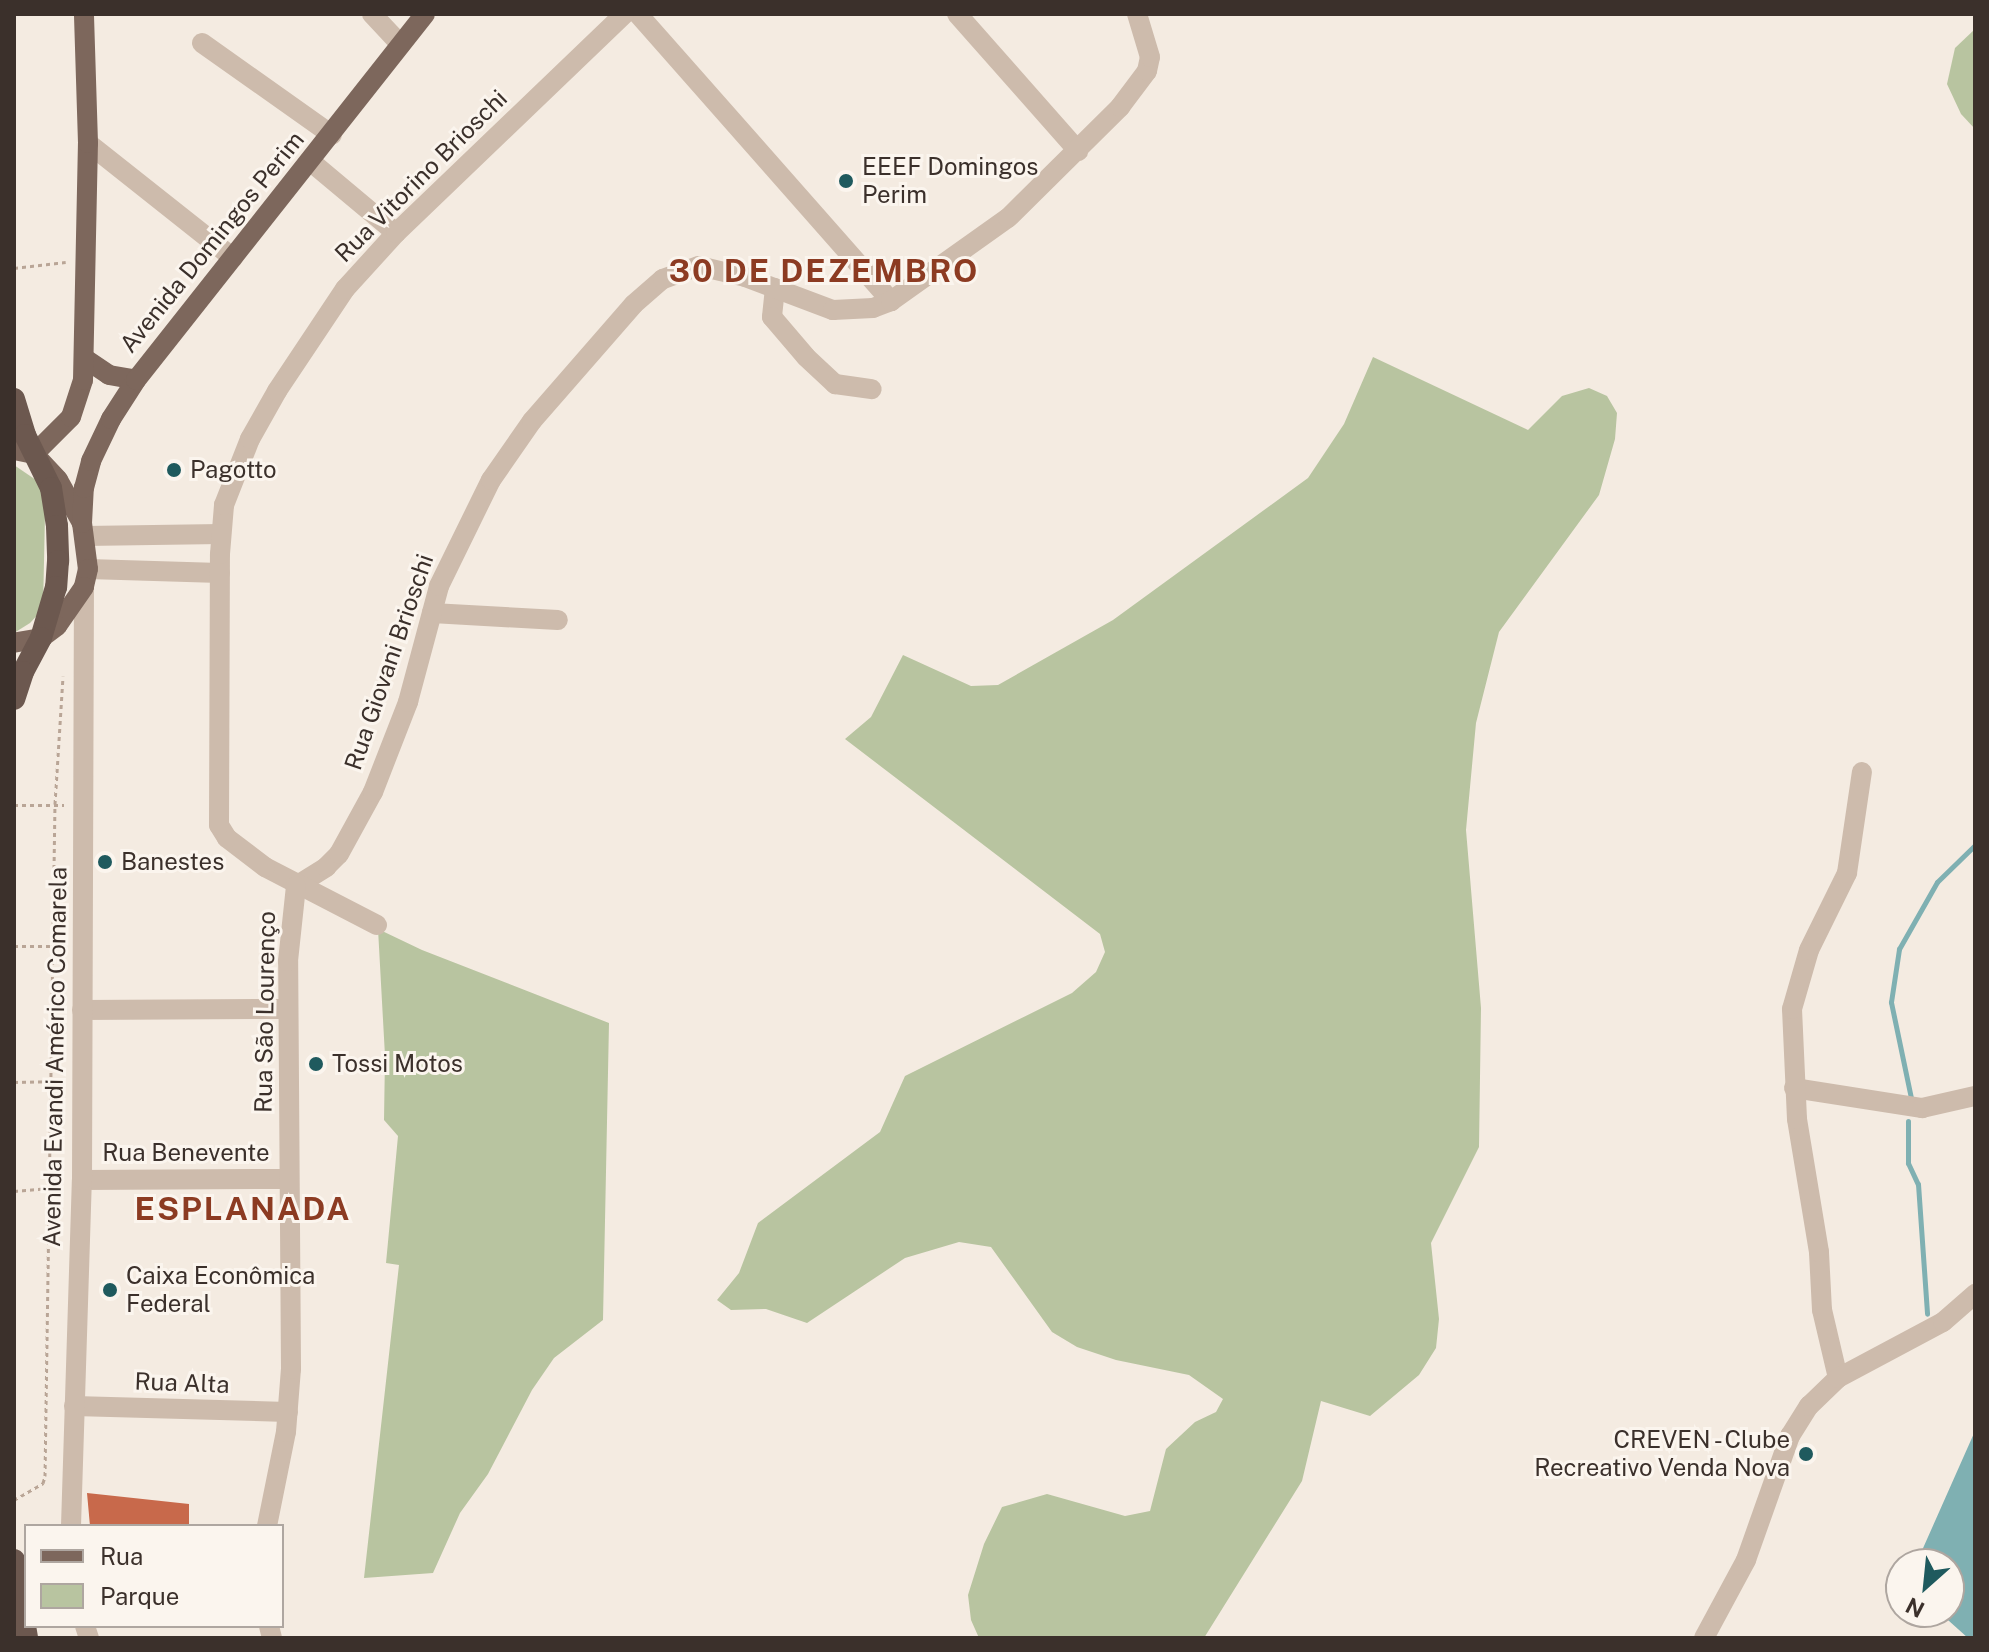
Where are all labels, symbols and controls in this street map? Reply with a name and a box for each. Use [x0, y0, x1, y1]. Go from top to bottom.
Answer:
street label: Rua Vitorino Brioschi [329, 84, 513, 268]
street label: Avenida Domingos Perim [114, 126, 310, 358]
place label: EEEF Domingos Perim [862, 153, 1038, 209]
marker: EEEF Domingos Perim [837, 172, 855, 190]
district label: 30 DE DEZEMBRO [669, 252, 979, 290]
place label: Pagotto [190, 456, 277, 484]
marker: Pagotto [165, 461, 183, 479]
street label: Rua Giovani Brioschi [339, 550, 439, 774]
place label: Banestes [121, 848, 224, 876]
marker: Banestes [96, 853, 114, 871]
street label: Avenida Evandi Américo Comarela [37, 867, 73, 1247]
street label: Rua São Lourenço [249, 911, 281, 1113]
place label: Tossi Motos [332, 1050, 463, 1078]
marker: Tossi Motos [307, 1055, 325, 1073]
street label: Rua Benevente [102, 1139, 270, 1167]
district label: ESPLANADA [134, 1190, 352, 1228]
place label: Caixa Econômica Federal [126, 1262, 315, 1318]
marker: Caixa Econômica Federal [101, 1281, 119, 1299]
street label: Rua Alta [134, 1367, 230, 1399]
place label: CREVEN - Clube Recreativo Venda Nova [1533, 1426, 1790, 1482]
marker: CREVEN - Clube Recreativo Venda Nova [1797, 1445, 1815, 1463]
legend [24, 1524, 284, 1628]
text: Rua [100, 1542, 143, 1570]
north arrow [1885, 1548, 1965, 1628]
text: Parque [100, 1582, 179, 1610]
text: N [1901, 1592, 1929, 1623]

